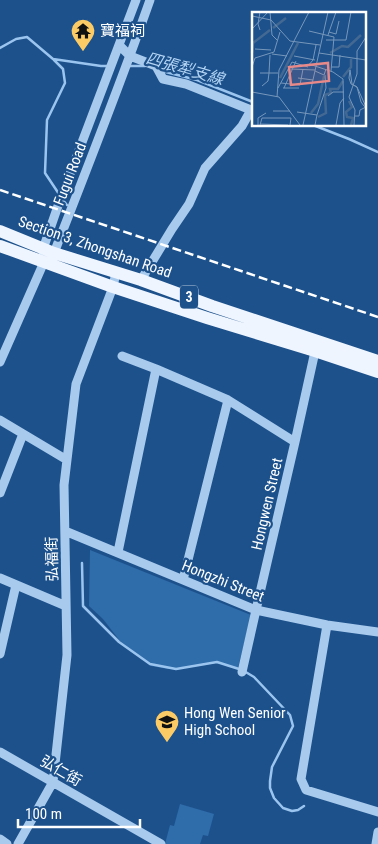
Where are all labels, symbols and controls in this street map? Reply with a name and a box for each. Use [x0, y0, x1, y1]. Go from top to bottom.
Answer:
inset map [252, 12, 366, 126]
temple icon: 寶福祠 [70, 18, 96, 52]
place label: 寶福祠 [100, 22, 145, 40]
water label: 四張犁支線 [144, 48, 228, 89]
street label: Fugui Road [50, 140, 90, 208]
street label: Section 3, Zhongshan Road [16, 212, 174, 282]
road number: 3 [180, 286, 198, 308]
street label: Hongwen Street [248, 456, 286, 552]
street label: 弘福街 [43, 536, 61, 582]
street label: Hongzhi Street [179, 556, 267, 606]
place label: Hong Wen Senior High School [184, 704, 286, 739]
school or university icon: Hong Wen Senior High School [154, 709, 180, 743]
street label: 弘仁街 [37, 752, 85, 790]
scale bar [18, 796, 140, 828]
text: 100 m [25, 805, 62, 823]

